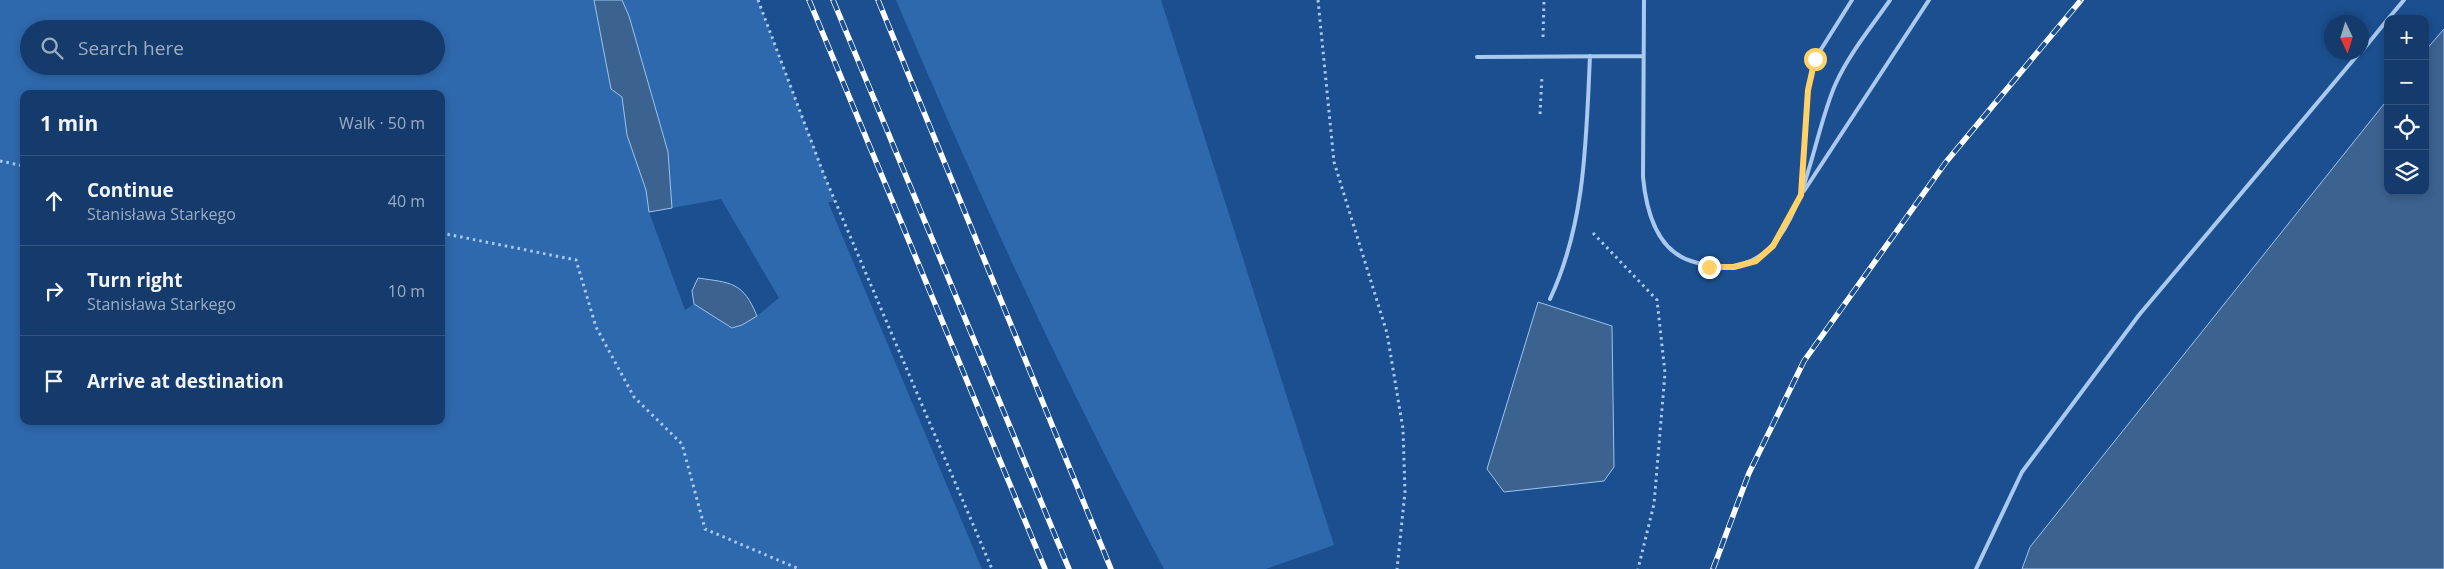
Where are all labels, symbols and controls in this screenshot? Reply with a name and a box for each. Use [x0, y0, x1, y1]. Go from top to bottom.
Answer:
north arrow [2324, 15, 2369, 60]
map controls [2384, 15, 2429, 195]
button: + [2384, 15, 2429, 60]
search box [20, 20, 445, 75]
icon: search [38, 34, 66, 62]
text: Search here [78, 35, 184, 61]
route start [1804, 48, 1827, 71]
button: − [2384, 60, 2429, 105]
button: locate [2384, 105, 2429, 150]
text: 1 min [40, 109, 98, 137]
text: Walk · 50 m [339, 112, 425, 134]
button: layers [2384, 150, 2429, 195]
text: Continue [87, 177, 174, 203]
icon: ahead [40, 187, 68, 215]
text: 40 m [388, 190, 425, 212]
text: Stanisława Starkego [87, 203, 236, 225]
route end [1698, 256, 1721, 279]
text: Turn right [87, 267, 182, 293]
icon: right [40, 277, 68, 305]
text: 10 m [388, 280, 425, 302]
text: Stanisława Starkego [87, 293, 236, 315]
icon: arrive [40, 367, 68, 395]
text: Arrive at destination [87, 368, 284, 394]

